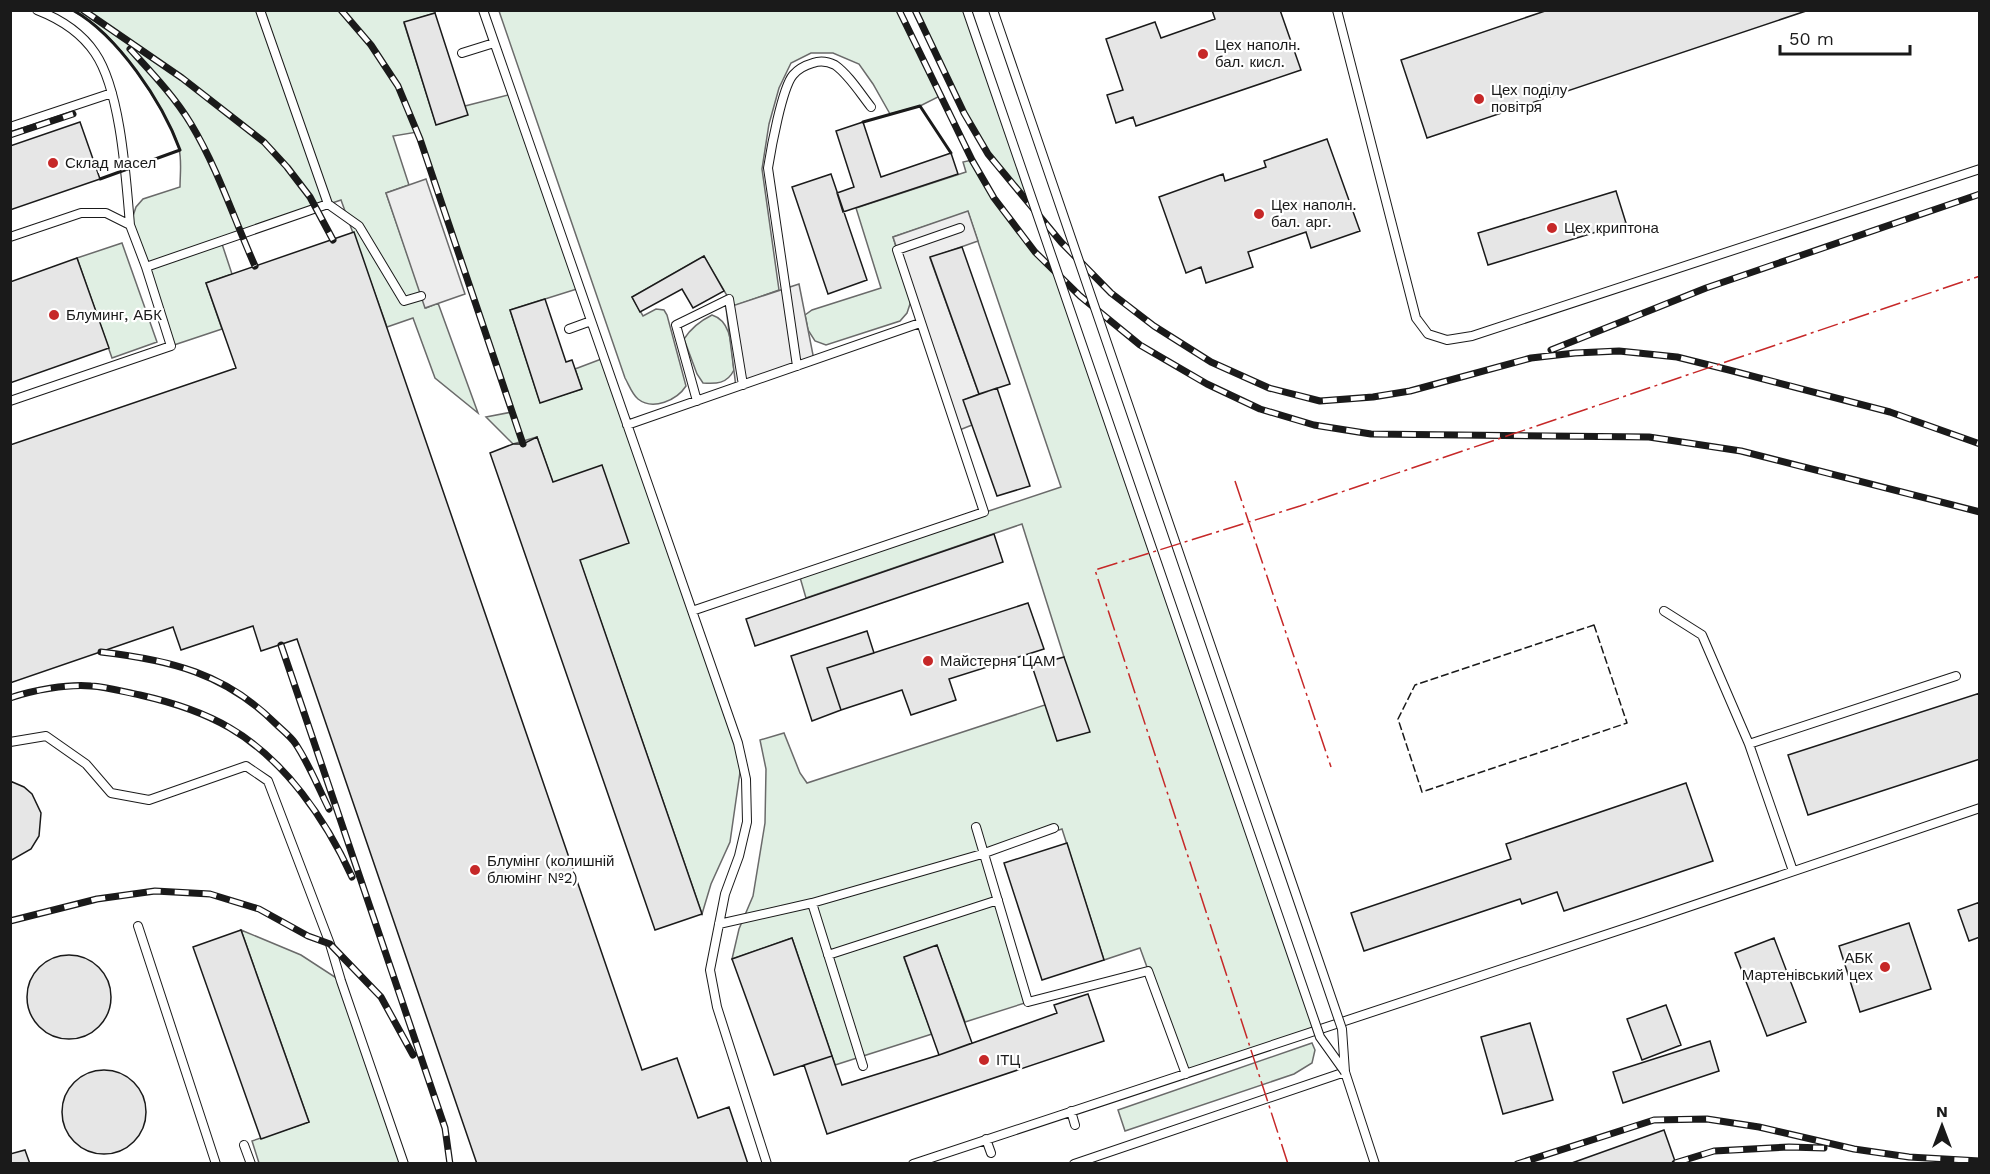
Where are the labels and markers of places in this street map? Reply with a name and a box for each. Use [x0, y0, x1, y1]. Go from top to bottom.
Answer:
place label: Цех наполн. бал. кисл. [1215, 36, 1301, 71]
marker: Цех наполн. бал. кисл. [1196, 47, 1210, 61]
place label: Цех поділу повітря [1491, 81, 1568, 116]
marker: Цех поділу повітря [1472, 92, 1486, 106]
place label: Склад масел [65, 154, 156, 172]
marker: Склад масел [46, 156, 60, 170]
place label: Цех наполн. бал. арг. [1271, 196, 1357, 231]
marker: Цех наполн. бал. арг. [1252, 207, 1266, 221]
place label: Цех криптона [1564, 219, 1659, 237]
marker: Цех криптона [1545, 221, 1559, 235]
place label: Блуминг, АБК [66, 306, 162, 324]
marker: Блуминг, АБК [47, 308, 61, 322]
place label: Майстерня ЦАМ [940, 652, 1055, 670]
marker: Майстерня ЦАМ [921, 654, 935, 668]
place label: Блумінг (колишній блюмінг №2) [487, 852, 614, 887]
marker: Блумінг (колишній блюмінг №2) [468, 863, 482, 877]
place label: АБК Мартенівський цех [1742, 949, 1873, 984]
marker: АБК Мартенівський цех [1878, 960, 1892, 974]
place label: ІТЦ [996, 1051, 1020, 1069]
marker: ІТЦ [977, 1053, 991, 1067]

